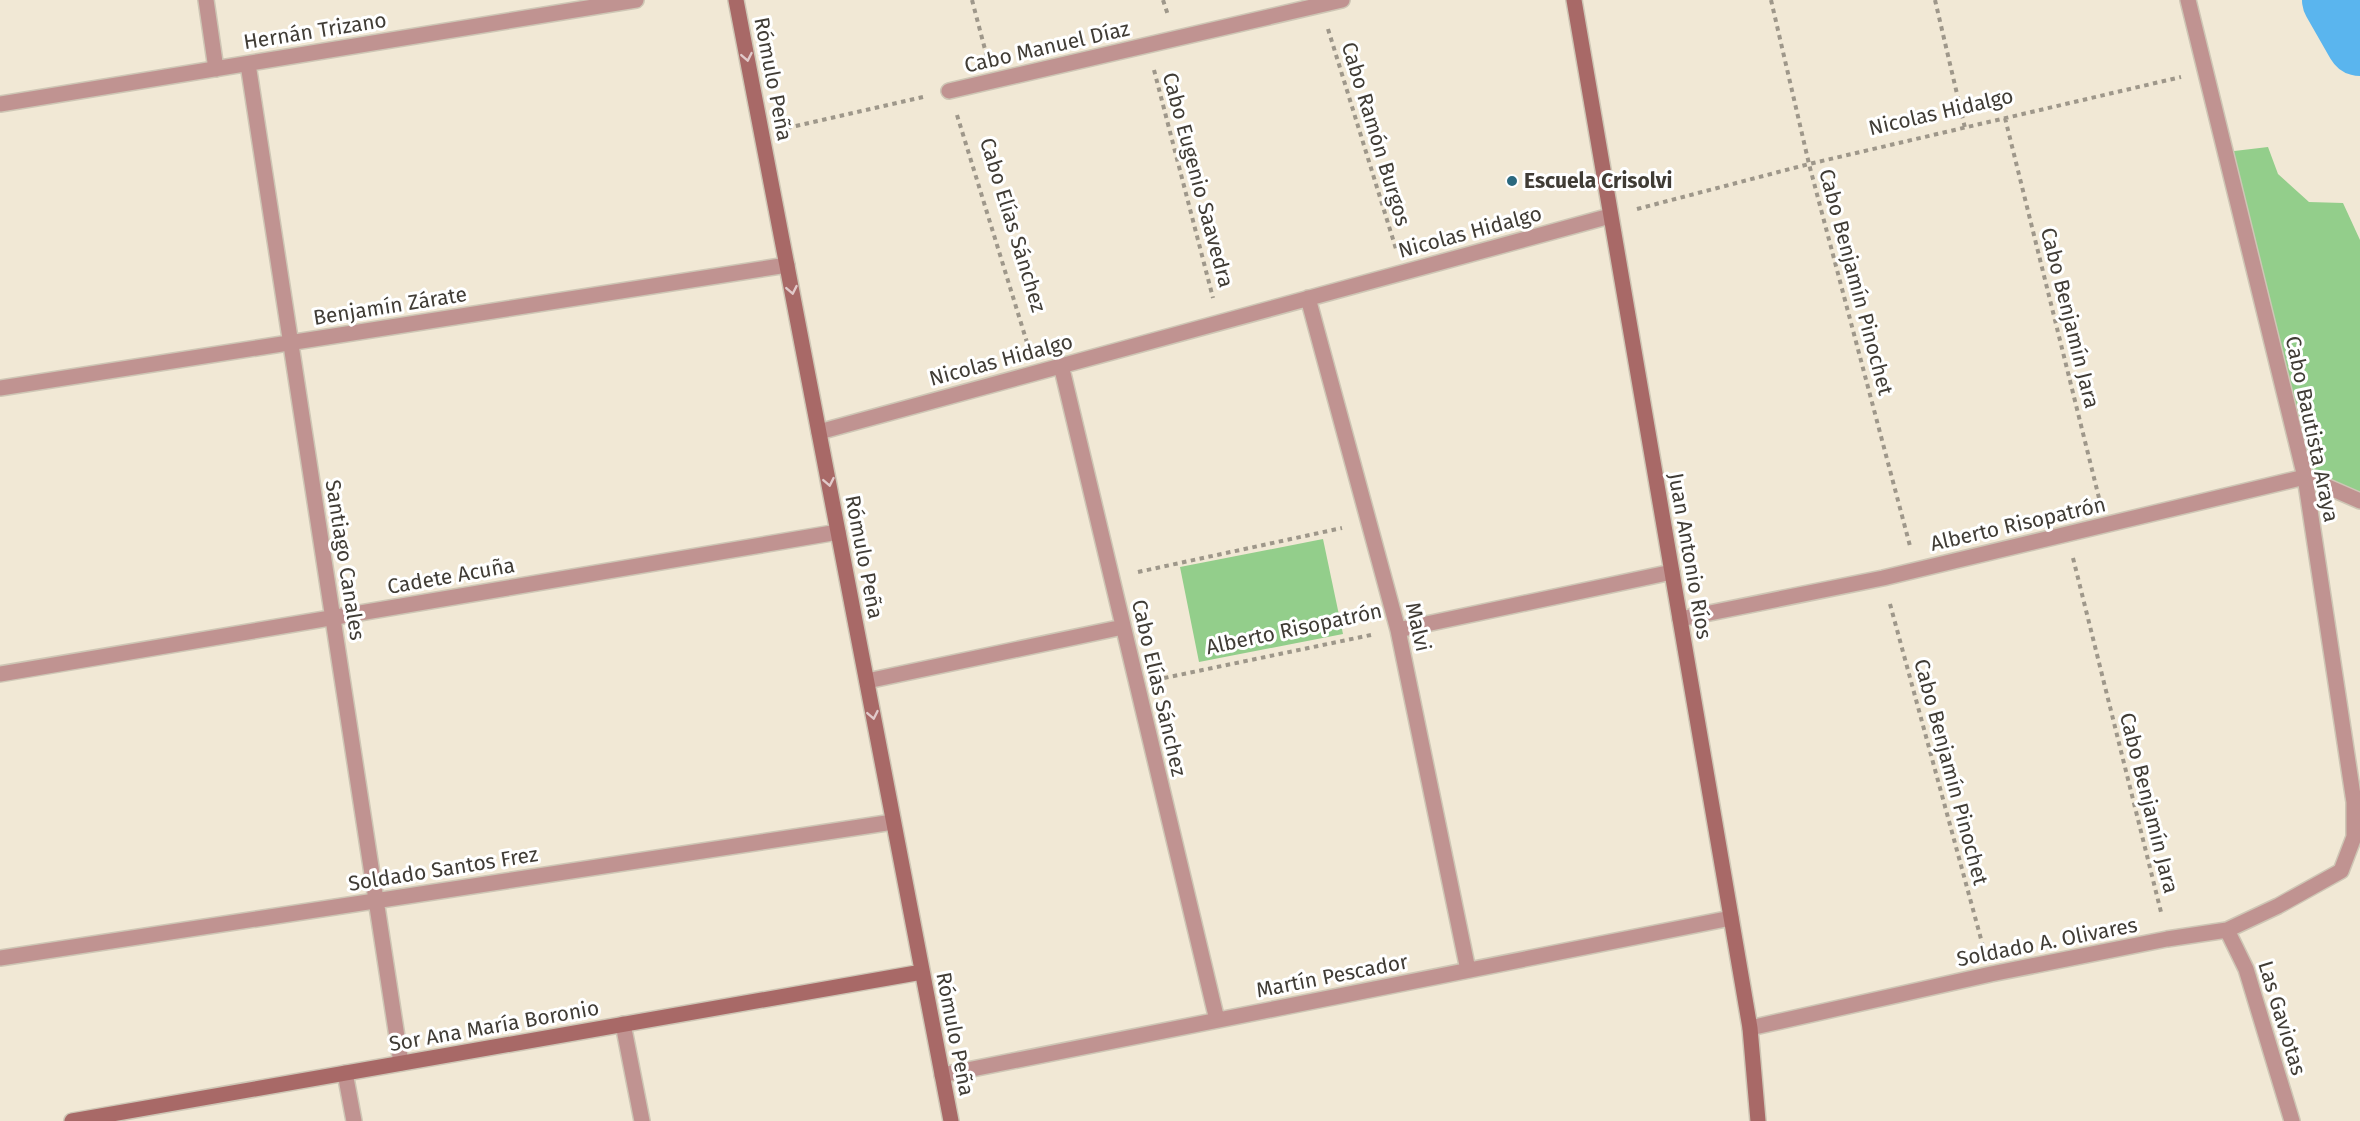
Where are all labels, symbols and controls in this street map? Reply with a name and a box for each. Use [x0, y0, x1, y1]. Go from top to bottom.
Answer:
street label: Hernán Trizano [242, 7, 388, 55]
street label: Rómulo Peña [748, 15, 798, 143]
street label: Cabo Manuel Díaz [962, 15, 1132, 79]
street label: Cabo Ramón Burgos [1336, 39, 1416, 229]
one-way arrow [740, 52, 753, 62]
street label: Cabo Eugenio Saavedra [1157, 70, 1239, 290]
street label: Nicolas Hidalgo [1866, 83, 2016, 141]
street label: Cabo Elías Sánchez [974, 135, 1052, 315]
street label: Cabo Benjamín Pinochet [1813, 166, 1899, 398]
place label: Escuela Crisolvi [1524, 168, 1672, 194]
marker: Escuela Crisolvi [1505, 174, 1519, 188]
street label: Nicolas Hidalgo [1395, 200, 1545, 264]
street label: Cabo Benjamín Jara [2035, 225, 2105, 411]
street label: Benjamín Zárate [311, 281, 469, 331]
one-way arrow [785, 285, 798, 295]
street label: Nicolas Hidalgo [926, 328, 1076, 392]
street label: Cabo Bautista Araya [2280, 334, 2344, 524]
street label: Juan Antonio Ríos [1663, 471, 1717, 641]
one-way arrow [822, 476, 835, 486]
street label: Santiago Canales [319, 478, 371, 642]
street label: Alberto Risopatrón [1928, 491, 2108, 557]
street label: Rómulo Peña [839, 493, 889, 621]
street label: Cadete Acuña [385, 552, 517, 600]
street label: Cabo Elías Sánchez [1126, 597, 1192, 779]
street label: Alberto Risopatrón [1204, 598, 1384, 660]
street label: Malvi [1400, 600, 1436, 654]
street label: Cabo Benjamín Pinochet [1908, 656, 1994, 888]
one-way arrow [866, 709, 879, 719]
street label: Cabo Benjamín Jara [2114, 710, 2184, 896]
street label: Soldado Santos Frez [346, 841, 540, 897]
street label: Soldado A. Olivares [1954, 912, 2140, 972]
street label: Martín Pescador [1254, 949, 1410, 1003]
street label: Las Gaviotas [2252, 958, 2312, 1078]
street label: Rómulo Peña [930, 970, 980, 1098]
street label: Sor Ana María Boronio [387, 995, 601, 1057]

